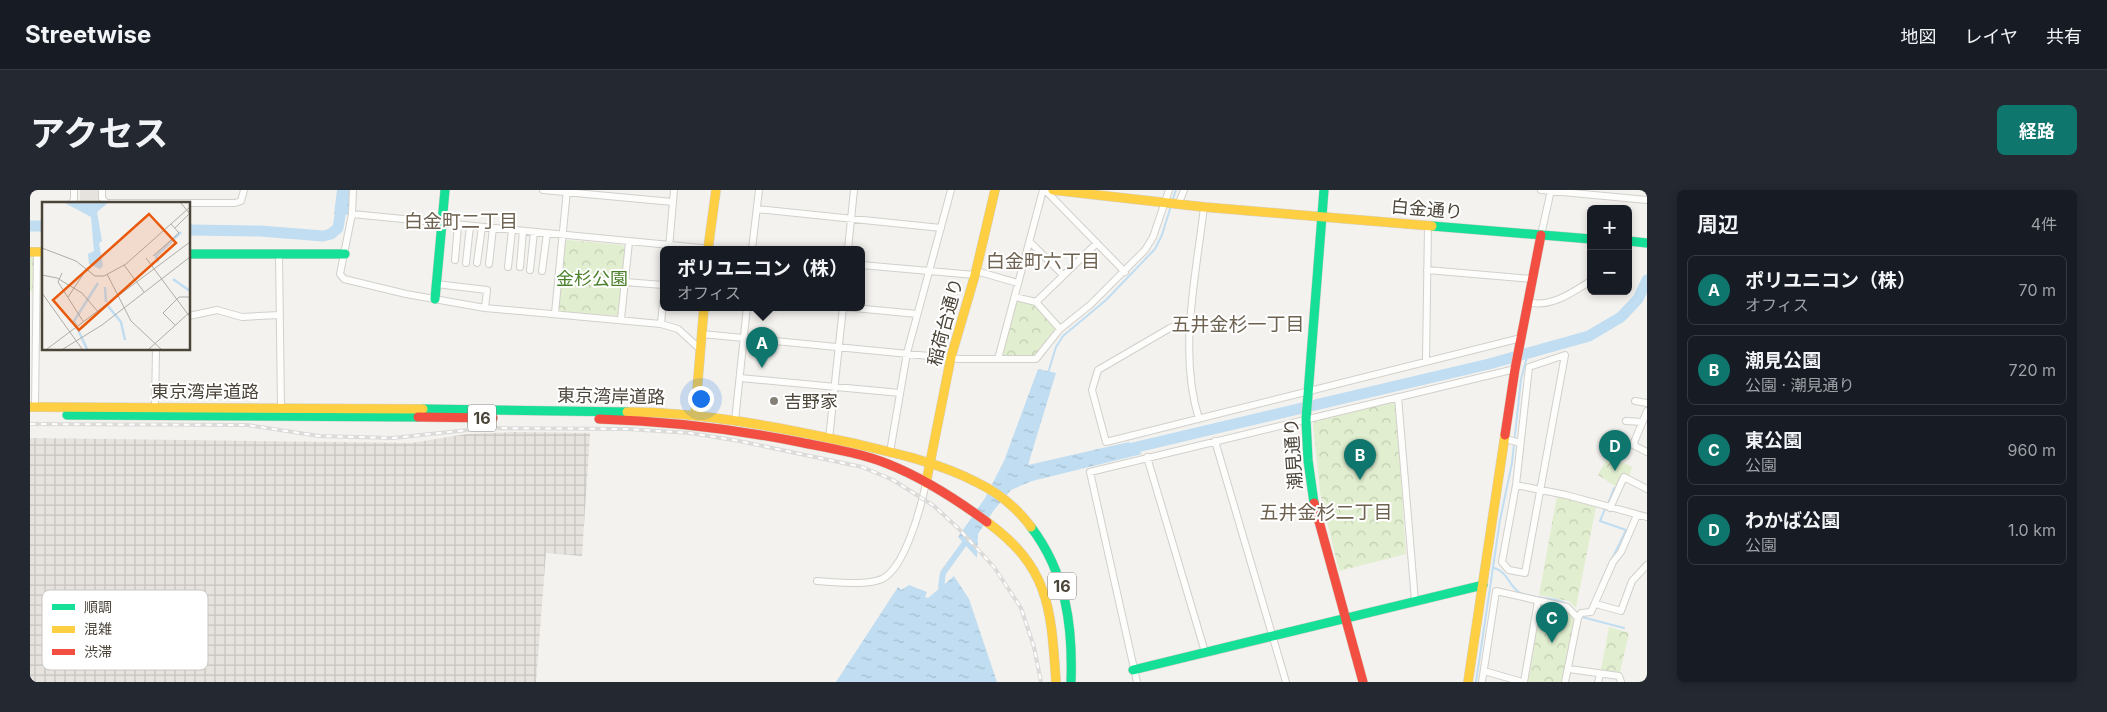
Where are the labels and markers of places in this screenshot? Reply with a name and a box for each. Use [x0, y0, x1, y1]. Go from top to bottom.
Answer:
pin: A [746, 327, 778, 368]
place label: 吉野家 [784, 391, 838, 412]
marker: 吉野家 [768, 395, 780, 407]
pin: D [1599, 430, 1631, 471]
pin: B [1344, 439, 1376, 480]
pin: C [1536, 602, 1568, 643]

